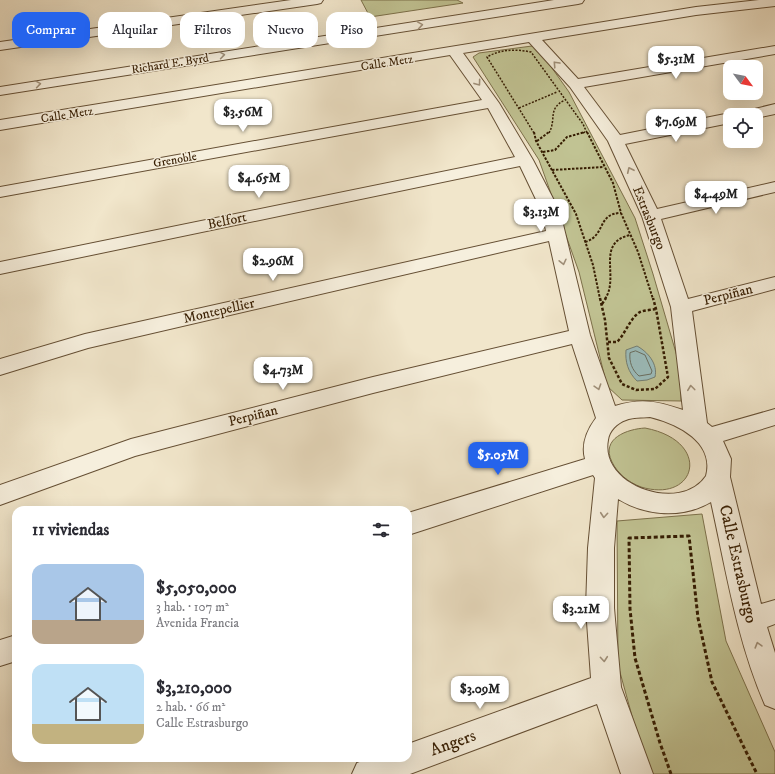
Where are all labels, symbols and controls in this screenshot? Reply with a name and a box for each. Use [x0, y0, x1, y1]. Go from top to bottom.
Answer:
chip: Comprar [12, 12, 90, 48]
chip: Alquilar [98, 12, 172, 48]
chip: Filtros [180, 12, 245, 48]
chip: Nuevo [253, 12, 318, 48]
chip: Piso [326, 12, 377, 48]
one-way arrow [417, 21, 423, 30]
pin: $5.31M [643, 46, 709, 80]
street label: Richard E. Byrd [130, 50, 210, 78]
street label: Calle Metz [360, 51, 414, 75]
text: $5.31M [657, 51, 695, 67]
one-way arrow [219, 52, 225, 60]
north arrow [723, 60, 763, 100]
map controls [723, 60, 763, 148]
one-way arrow [553, 61, 561, 69]
one-way arrow [473, 79, 480, 86]
one-way arrow [35, 80, 42, 89]
pin: $3.56M [210, 99, 276, 133]
street label: Calle Metz [40, 103, 94, 127]
text: $3.56M [223, 104, 263, 120]
button: locate [723, 108, 763, 148]
pin: $7.69M [643, 109, 709, 143]
text: $7.69M [655, 114, 697, 130]
street label: Grenoble [152, 149, 198, 171]
pin: $4.65M [226, 165, 292, 199]
one-way arrow [626, 167, 634, 174]
text: $4.65M [237, 170, 281, 186]
pin: $4.49M [683, 181, 749, 215]
street label: Estrasburgo [628, 184, 670, 253]
text: $4.49M [694, 186, 738, 202]
pin: $3.13M [508, 199, 574, 233]
text: $3.13M [523, 204, 559, 220]
street label: Belfort [206, 208, 249, 234]
pin: $2.96M [240, 248, 306, 282]
text: $2.96M [252, 253, 294, 269]
one-way arrow [559, 259, 567, 265]
street label: Perpiñan [701, 280, 755, 310]
street label: Montepellier [182, 294, 257, 328]
pin: $4.73M [250, 357, 316, 391]
text: $4.73M [263, 362, 303, 378]
one-way arrow [593, 384, 601, 391]
one-way arrow [687, 385, 696, 391]
street label: Perpiñan [226, 401, 280, 431]
pin: $5.05M [465, 442, 531, 476]
text: $5.05M [477, 447, 519, 463]
street label: Calle Estrasburgo [714, 503, 762, 625]
one-way arrow [599, 512, 608, 518]
text: 11 viviendas [32, 519, 109, 541]
icon: filters [370, 519, 392, 541]
text: $5,050,000 [156, 577, 237, 599]
icon: home [64, 580, 112, 628]
pin: $3.21M [548, 596, 614, 630]
text: 3 hab. · 107 m² [156, 599, 229, 615]
text: $3.21M [562, 601, 600, 617]
text: Avenida Francia [156, 615, 239, 631]
one-way arrow [754, 642, 763, 649]
one-way arrow [599, 656, 608, 662]
pin: $3.09M [447, 676, 513, 710]
text: $3,210,000 [156, 677, 232, 699]
icon: home [64, 680, 112, 728]
text: $3.09M [460, 681, 500, 697]
text: 2 hab. · 66 m² [156, 699, 225, 715]
text: Calle Estrasburgo [156, 715, 248, 731]
street label: Angers [427, 725, 479, 761]

